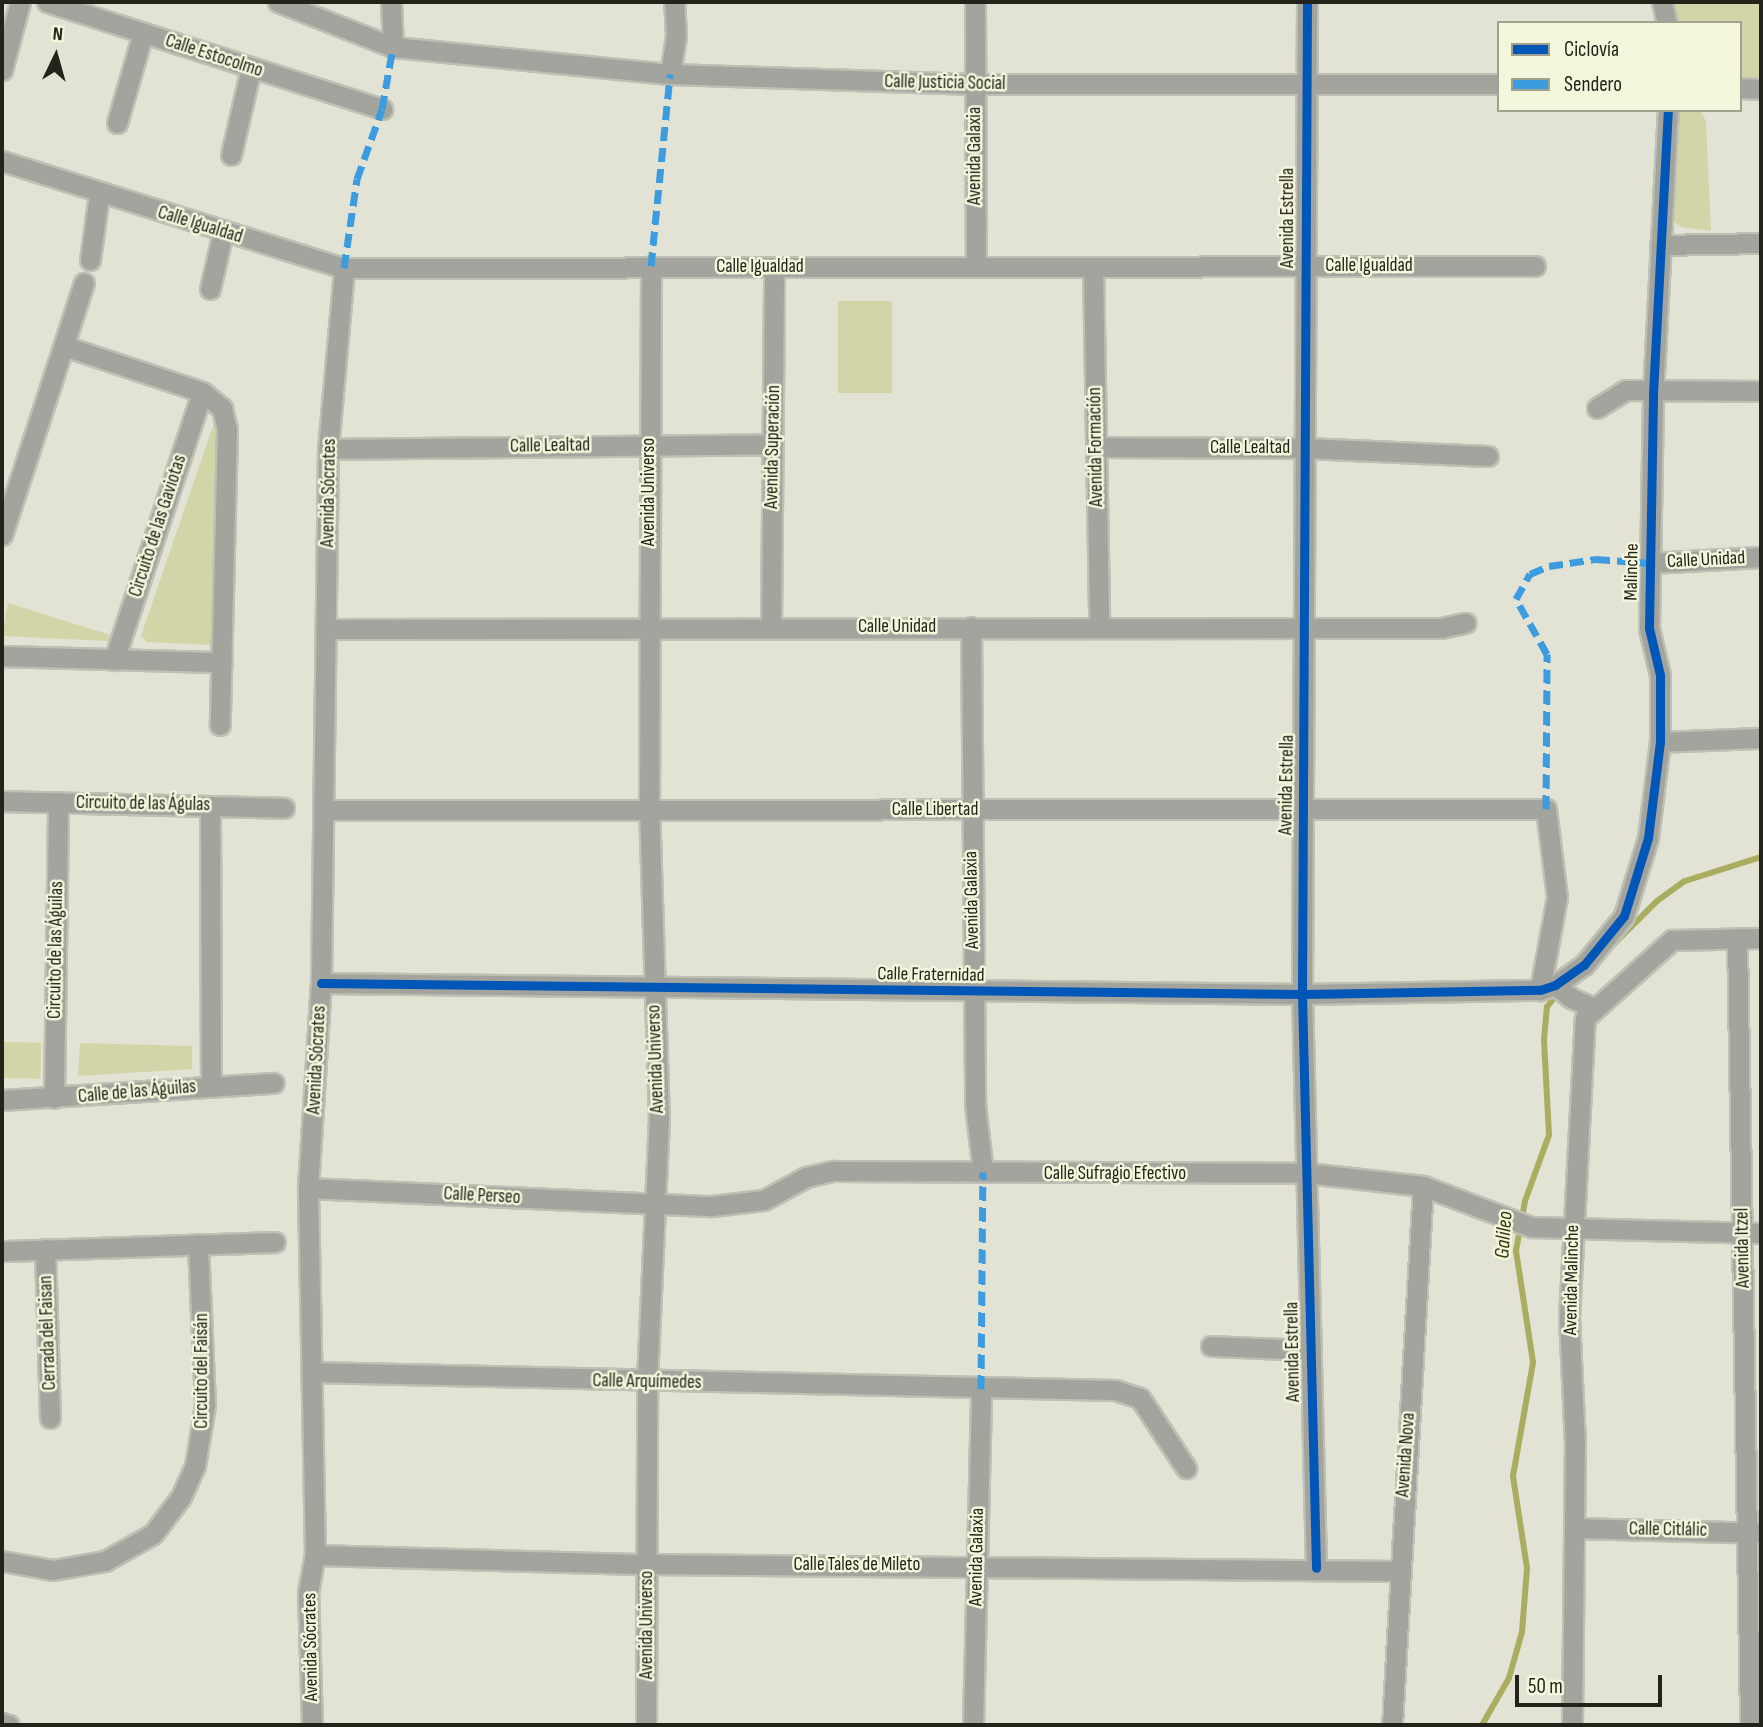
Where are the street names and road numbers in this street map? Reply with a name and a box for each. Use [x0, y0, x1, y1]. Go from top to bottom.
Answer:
street label: Calle Estocolmo [162, 30, 266, 82]
street label: Calle Justicia Social [884, 71, 1006, 95]
street label: Avenida Galaxia [964, 107, 986, 205]
street label: Avenida Estrella [1277, 168, 1299, 268]
street label: Calle Igualdad [155, 201, 245, 249]
street label: Calle Igualdad [1325, 255, 1413, 277]
street label: Calle Igualdad [716, 256, 804, 278]
street label: Avenida Superación [761, 385, 785, 509]
street label: Avenida Formación [1084, 387, 1108, 507]
street label: Calle Lealtad [510, 434, 590, 458]
street label: Calle Lealtad [1210, 437, 1290, 459]
street label: Avenida Sócrates [317, 438, 341, 548]
street label: Avenida Universo [638, 438, 660, 546]
street label: Circuito de las Gaviotas [124, 452, 192, 600]
street label: Malinche [1620, 543, 1644, 601]
street label: Calle Unidad [1666, 547, 1746, 573]
street label: Calle Unidad [858, 616, 936, 638]
street label: Avenida Estrella [1275, 735, 1299, 835]
street label: Circuito de las Águlas [76, 791, 210, 817]
street label: Calle Libertad [892, 799, 978, 821]
street label: Avenida Galaxia [960, 851, 984, 949]
street label: Circuito de las Águilas [43, 881, 69, 1019]
street label: Calle Fraternidad [877, 963, 985, 987]
street label: Avenida Universo [643, 1004, 669, 1114]
street label: Avenida Sócrates [303, 1005, 331, 1115]
street label: Calle de las Águilas [77, 1075, 197, 1109]
street label: Calle Sufragio Efectivo [1044, 1163, 1186, 1185]
street label: Calle Perseo [443, 1183, 521, 1209]
street label: Avenida Itzel [1731, 1208, 1755, 1288]
street label: Avenida Malinche [1560, 1225, 1584, 1335]
street label: Cerrada del Faisan [35, 1275, 61, 1391]
street label: Avenida Estrella [1281, 1302, 1305, 1402]
street label: Circuito del Faisán [191, 1313, 213, 1429]
street label: Calle Arquímedes [592, 1370, 702, 1394]
street label: Avenida Nova [1392, 1412, 1420, 1498]
street label: Avenida Galaxia [965, 1508, 989, 1606]
street label: Calle Citlálic [1629, 1518, 1707, 1542]
street label: Calle Tales de Mileto [794, 1554, 920, 1576]
street label: Avenida Universo [636, 1571, 658, 1679]
street label: Avenida Sócrates [299, 1592, 323, 1702]

